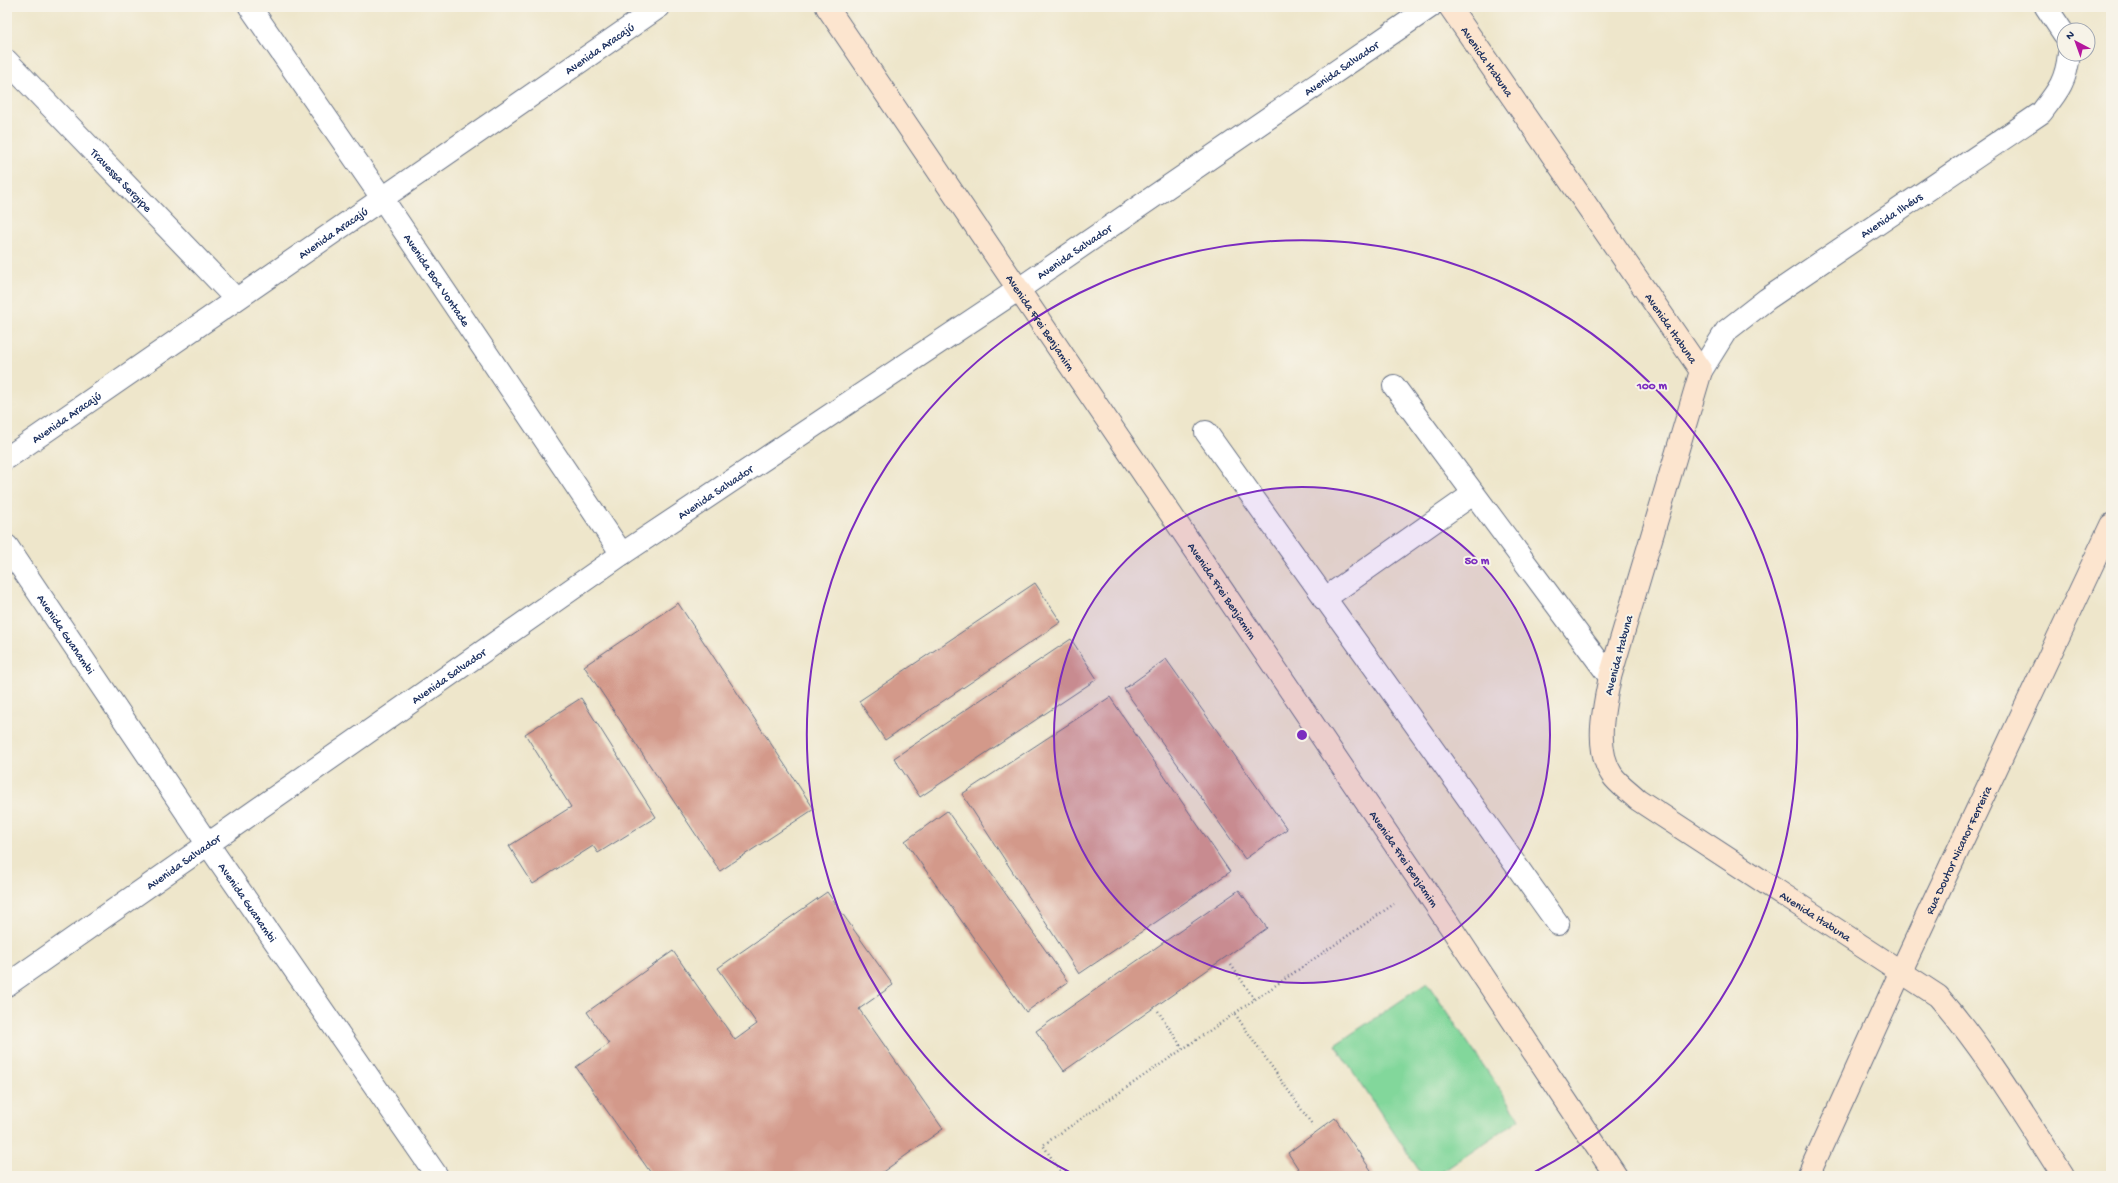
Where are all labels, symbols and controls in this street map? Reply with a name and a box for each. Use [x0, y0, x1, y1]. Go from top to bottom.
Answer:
street label: Avenida Aracajú [563, 21, 638, 79]
north arrow [2056, 22, 2096, 62]
street label: Avenida Itabuna [1457, 25, 1515, 101]
text: N [2064, 29, 2077, 43]
street label: Avenida Salvador [1302, 38, 1384, 100]
street label: Travessa Sergipe [85, 146, 154, 217]
street label: Avenida Ilhéus [1858, 190, 1926, 242]
street label: Avenida Aracajú [296, 205, 372, 263]
street label: Avenida Salvador [1035, 221, 1117, 284]
street label: Avenida Boa Vontade [399, 232, 472, 331]
street label: Avenida Frei Benjamim [1002, 273, 1077, 375]
street label: Avenida Itabuna [1641, 291, 1699, 367]
text: 100 m [1636, 380, 1667, 394]
street label: Avenida Aracajú [30, 390, 105, 448]
street label: Avenida Salvador [676, 462, 758, 524]
street label: Avenida Frei Benjamim [1183, 541, 1259, 643]
text: 50 m [1465, 555, 1490, 569]
street label: Avenida Guanambi [33, 592, 97, 678]
street label: Avenida Itabuna [1603, 614, 1637, 697]
street label: Avenida Salvador [410, 645, 491, 708]
centre of rings [1295, 728, 1309, 742]
street label: Rua Doutor Nicanor Ferreira [1924, 784, 1996, 917]
street label: Avenida Frei Benjamim [1365, 809, 1441, 911]
street label: Avenida Salvador [144, 831, 226, 894]
street label: Avenida Guanambi [214, 861, 279, 946]
street label: Avenida Itabuna [1776, 889, 1853, 946]

